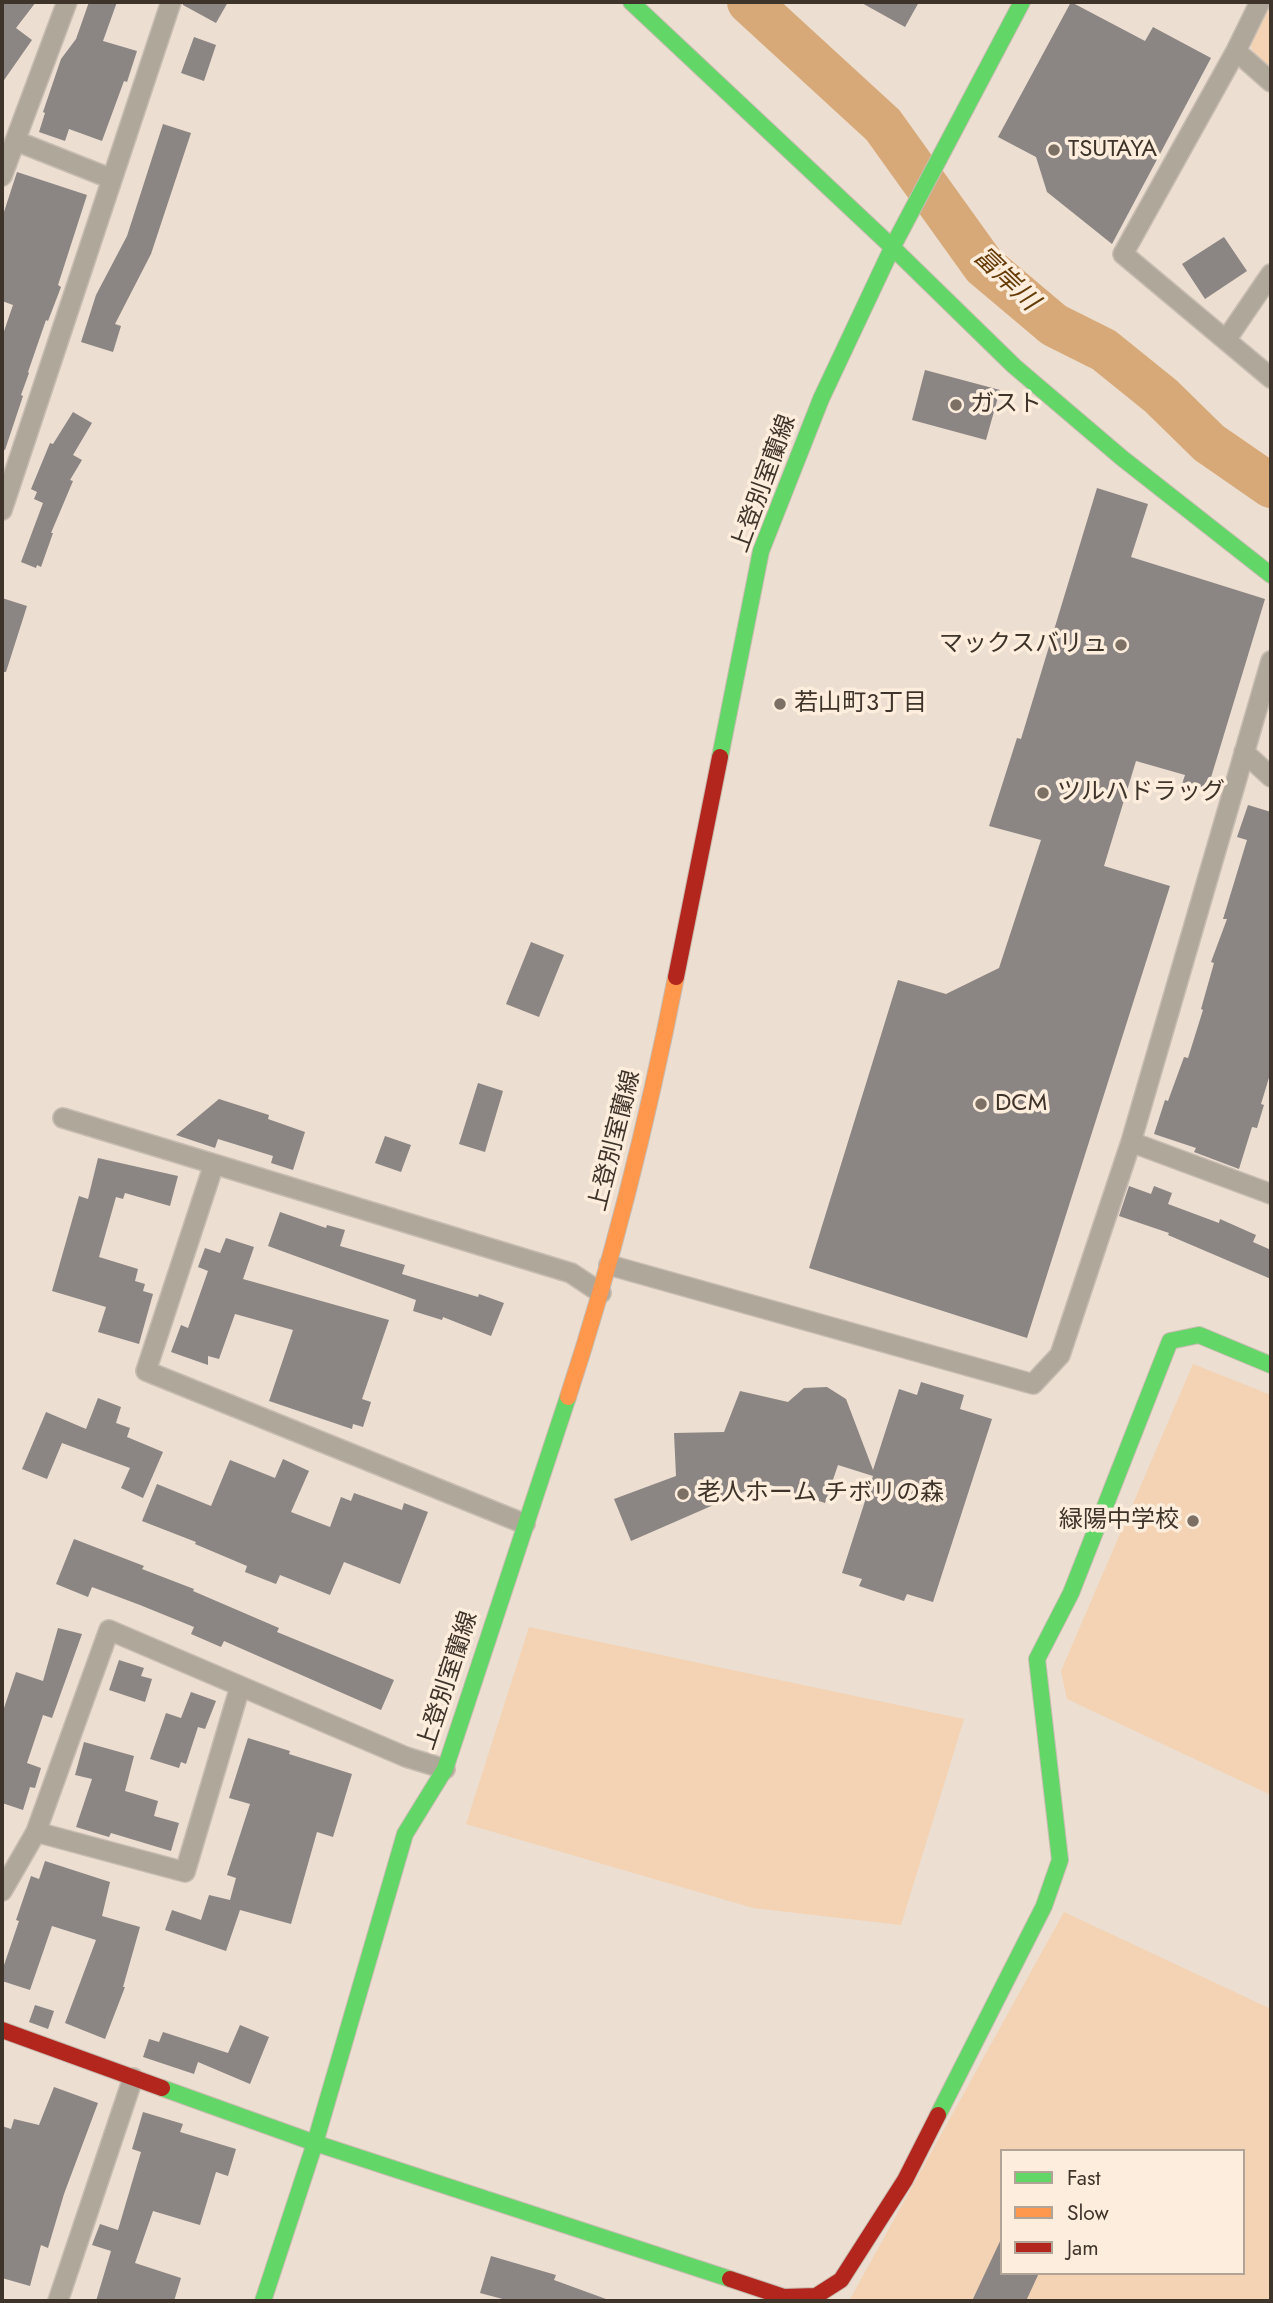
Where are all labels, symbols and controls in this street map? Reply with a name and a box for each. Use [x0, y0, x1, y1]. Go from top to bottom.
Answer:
place label: TSUTAYA [1068, 136, 1157, 164]
marker: TSUTAYA [1046, 142, 1062, 158]
water label: 富岸川 [966, 242, 1044, 318]
place label: ガスト [970, 391, 1042, 419]
marker: ガスト [948, 397, 964, 413]
street label: 上登別室蘭線 [727, 411, 803, 557]
place label: マックスバリュ [939, 631, 1107, 659]
marker: マックスバリュ [1113, 637, 1129, 653]
place label: 若山町3丁目 [794, 690, 927, 718]
marker: 若山町3丁目 [772, 696, 788, 712]
place label: ツルハドラッグ [1057, 779, 1225, 807]
marker: ツルハドラッグ [1035, 785, 1051, 801]
street label: 上登別室蘭線 [585, 1068, 647, 1214]
place label: DCM [995, 1090, 1047, 1118]
marker: DCM [973, 1096, 989, 1112]
place label: 老人ホーム チボリの森 [697, 1480, 944, 1508]
marker: 老人ホーム チボリの森 [675, 1486, 691, 1502]
place label: 緑陽中学校 [1059, 1507, 1179, 1535]
marker: 緑陽中学校 [1185, 1513, 1201, 1529]
street label: 上登別室蘭線 [413, 1608, 485, 1754]
legend [1000, 2149, 1245, 2275]
text: Fast [1067, 2163, 1100, 2193]
text: Slow [1067, 2198, 1109, 2228]
text: Jam [1067, 2233, 1099, 2263]

